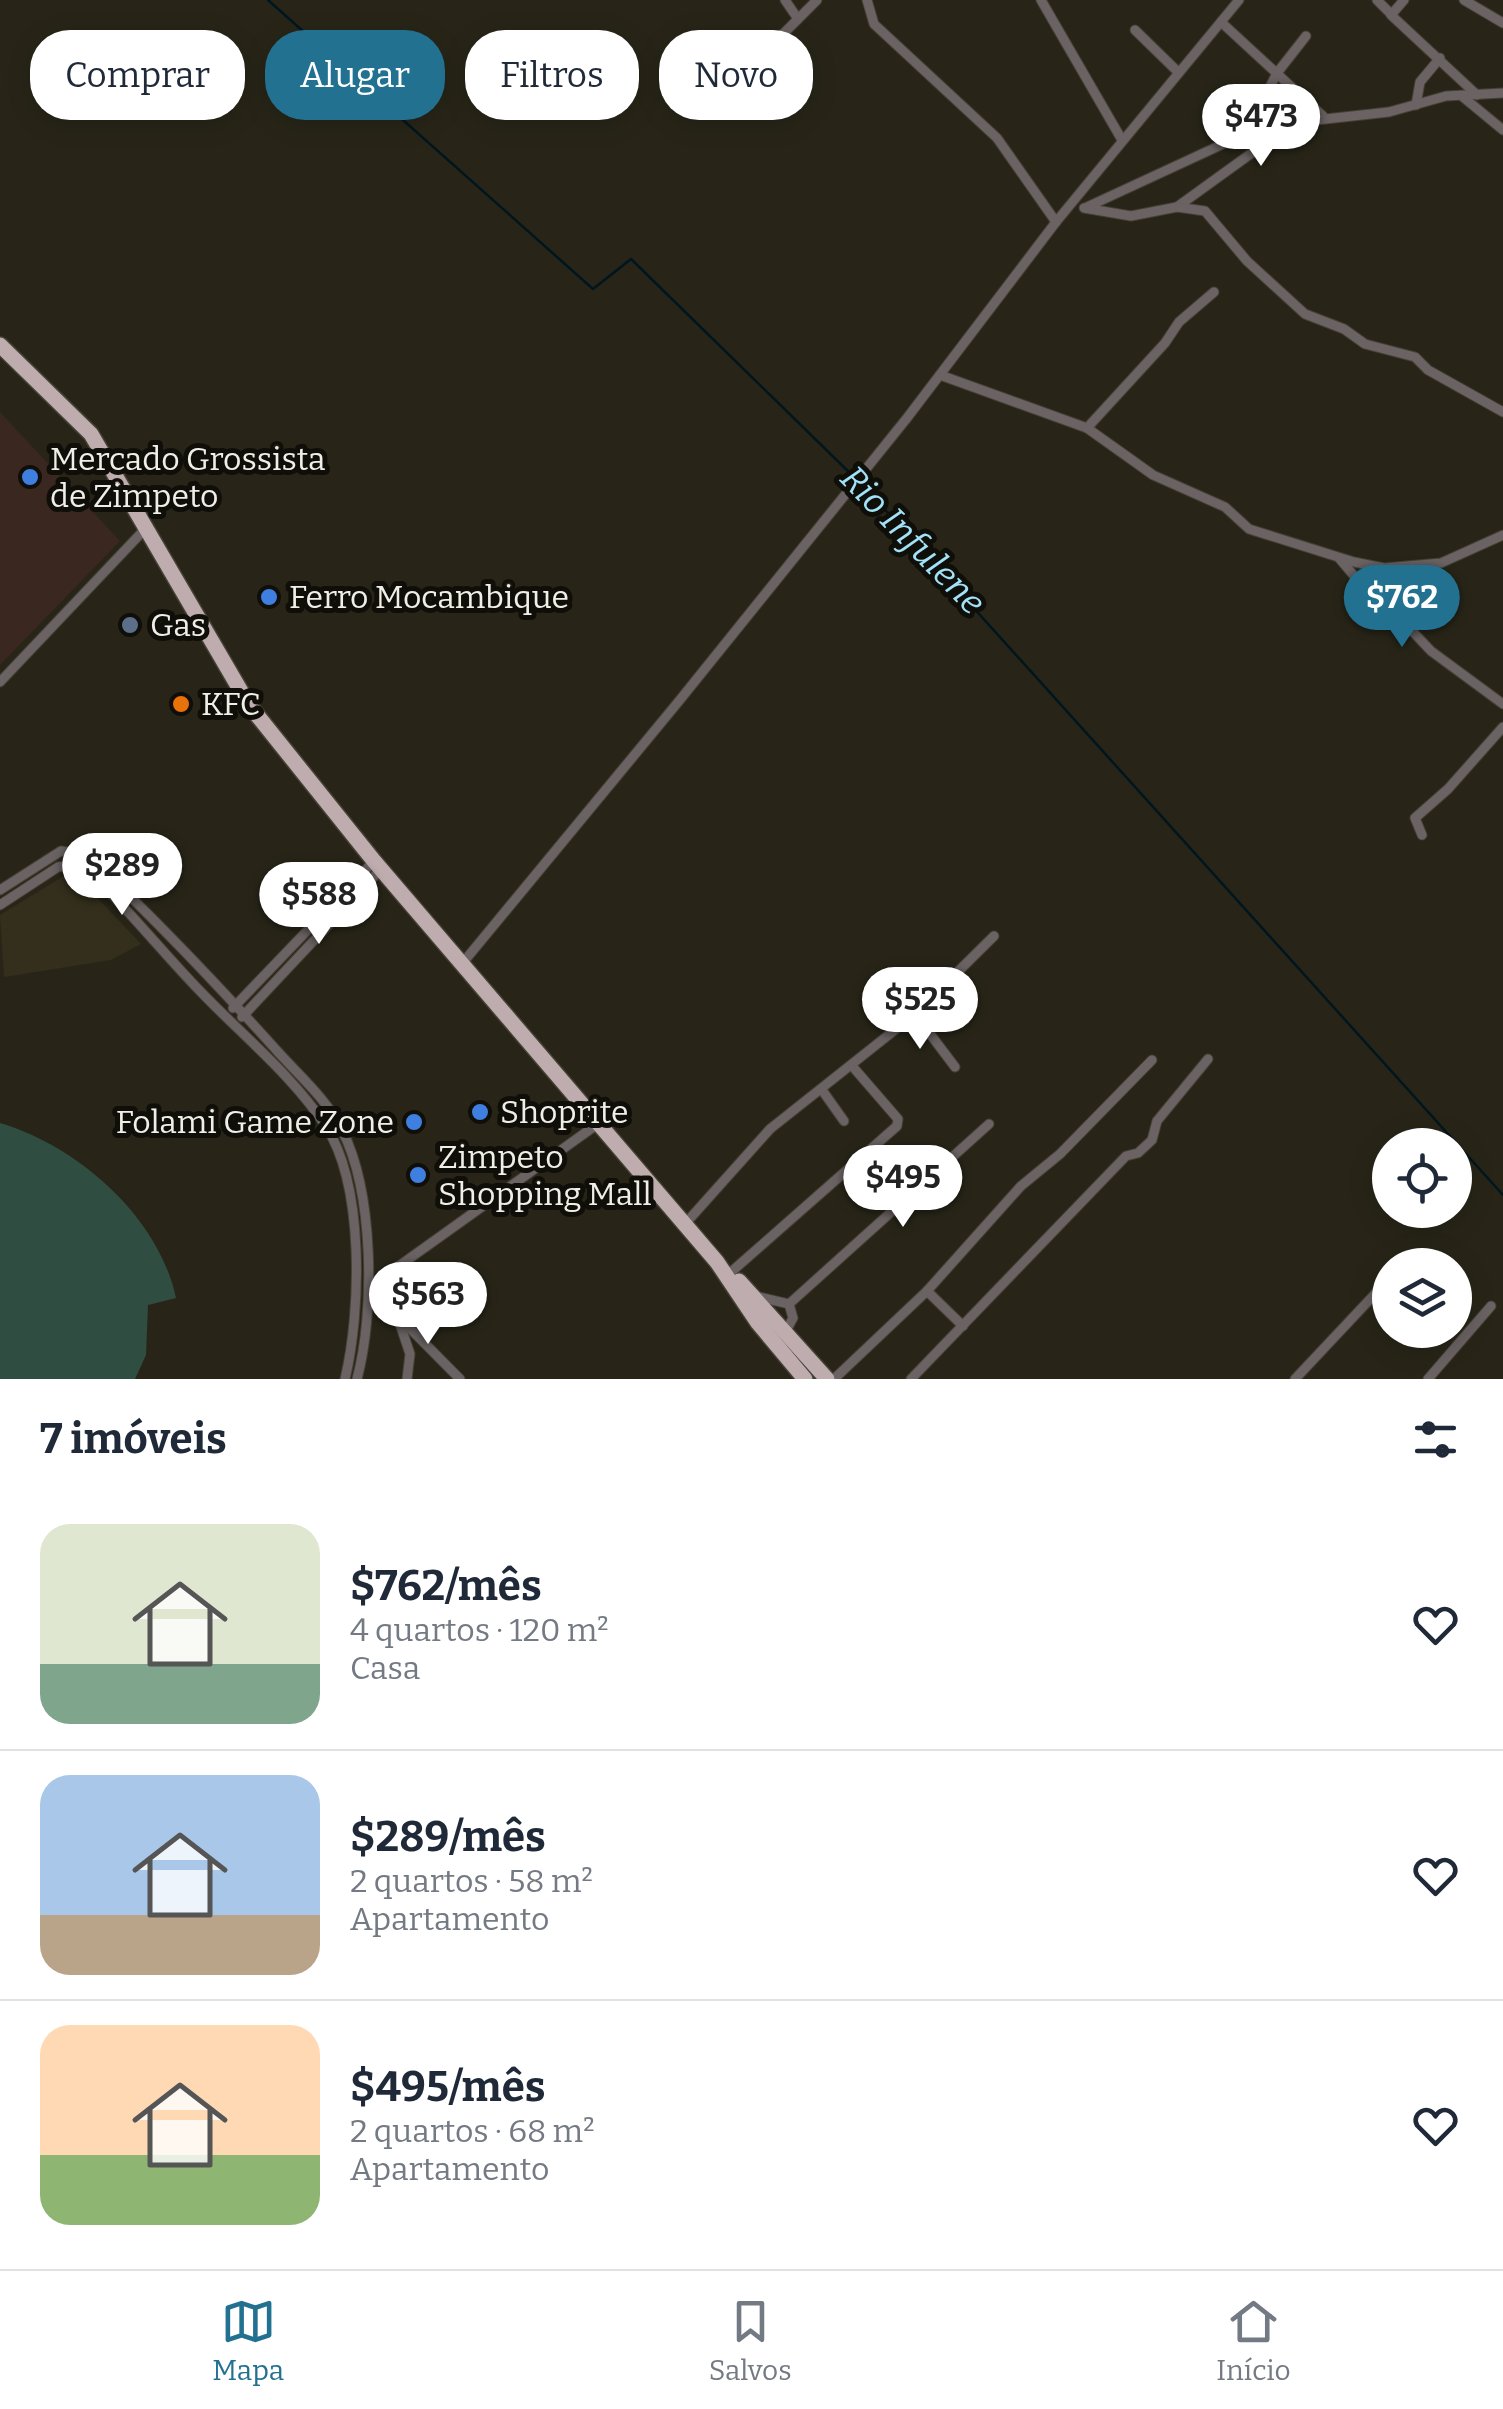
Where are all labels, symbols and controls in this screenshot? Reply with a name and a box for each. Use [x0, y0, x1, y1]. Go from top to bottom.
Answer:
chip: Comprar [30, 30, 245, 120]
chip: Alugar [265, 30, 445, 120]
chip: Filtros [465, 30, 639, 120]
chip: Novo [659, 30, 813, 120]
pin: $473 [1202, 84, 1320, 169]
text: $473 [1224, 97, 1298, 135]
place label: Mercado Grossista de Zimpeto [50, 440, 326, 515]
water label: Rio Infulene [832, 457, 994, 623]
marker: Mercado Grossista de Zimpeto [19, 466, 41, 488]
pin: $762 [1343, 565, 1461, 650]
place label: Ferro Mocambique [289, 578, 569, 616]
text: $762 [1366, 578, 1438, 616]
marker: Ferro Mocambique [258, 586, 280, 608]
place label: Gas [150, 606, 206, 644]
marker: Gas [119, 614, 141, 636]
place label: KFC [201, 685, 261, 723]
marker: KFC [170, 693, 192, 715]
pin: $289 [63, 833, 181, 918]
text: $289 [84, 846, 160, 884]
pin: $588 [260, 862, 378, 947]
text: $588 [281, 875, 357, 913]
pin: $525 [861, 967, 979, 1052]
text: $525 [884, 980, 956, 1018]
place label: Shoprite [500, 1093, 629, 1131]
marker: Shoprite [469, 1101, 491, 1123]
place label: Folami Game Zone [116, 1103, 394, 1141]
marker: Folami Game Zone [403, 1111, 425, 1133]
map controls [1372, 1128, 1472, 1348]
button: locate [1372, 1128, 1472, 1228]
place label: Zimpeto Shopping Mall [438, 1138, 652, 1213]
pin: $495 [844, 1145, 962, 1230]
text: $495 [865, 1158, 941, 1196]
marker: Zimpeto Shopping Mall [407, 1164, 429, 1186]
button: layers [1372, 1248, 1472, 1348]
pin: $563 [369, 1262, 487, 1347]
text: $563 [391, 1275, 465, 1313]
icon: filters [1408, 1412, 1463, 1467]
text: 7 imóveis [40, 1414, 227, 1464]
text: $762/mês [350, 1561, 542, 1611]
icon: home [120, 1564, 240, 1684]
icon: heart [1408, 1597, 1463, 1652]
text: 4 quartos · 120 m² [350, 1611, 609, 1649]
text: Casa [350, 1649, 420, 1687]
text: $289/mês [350, 1812, 546, 1862]
icon: home [120, 1815, 240, 1935]
icon: heart [1408, 1848, 1463, 1903]
text: 2 quartos · 58 m² [350, 1862, 593, 1900]
text: Apartamento [350, 1900, 549, 1938]
text: $495/mês [350, 2062, 545, 2112]
icon: home [120, 2065, 240, 2185]
icon: heart [1408, 2098, 1463, 2153]
text: 2 quartos · 68 m² [350, 2112, 595, 2150]
text: Apartamento [350, 2150, 549, 2188]
tab: Mapa [212, 2294, 284, 2387]
tab: Salvos [709, 2294, 792, 2387]
tab: Início [1216, 2294, 1291, 2387]

